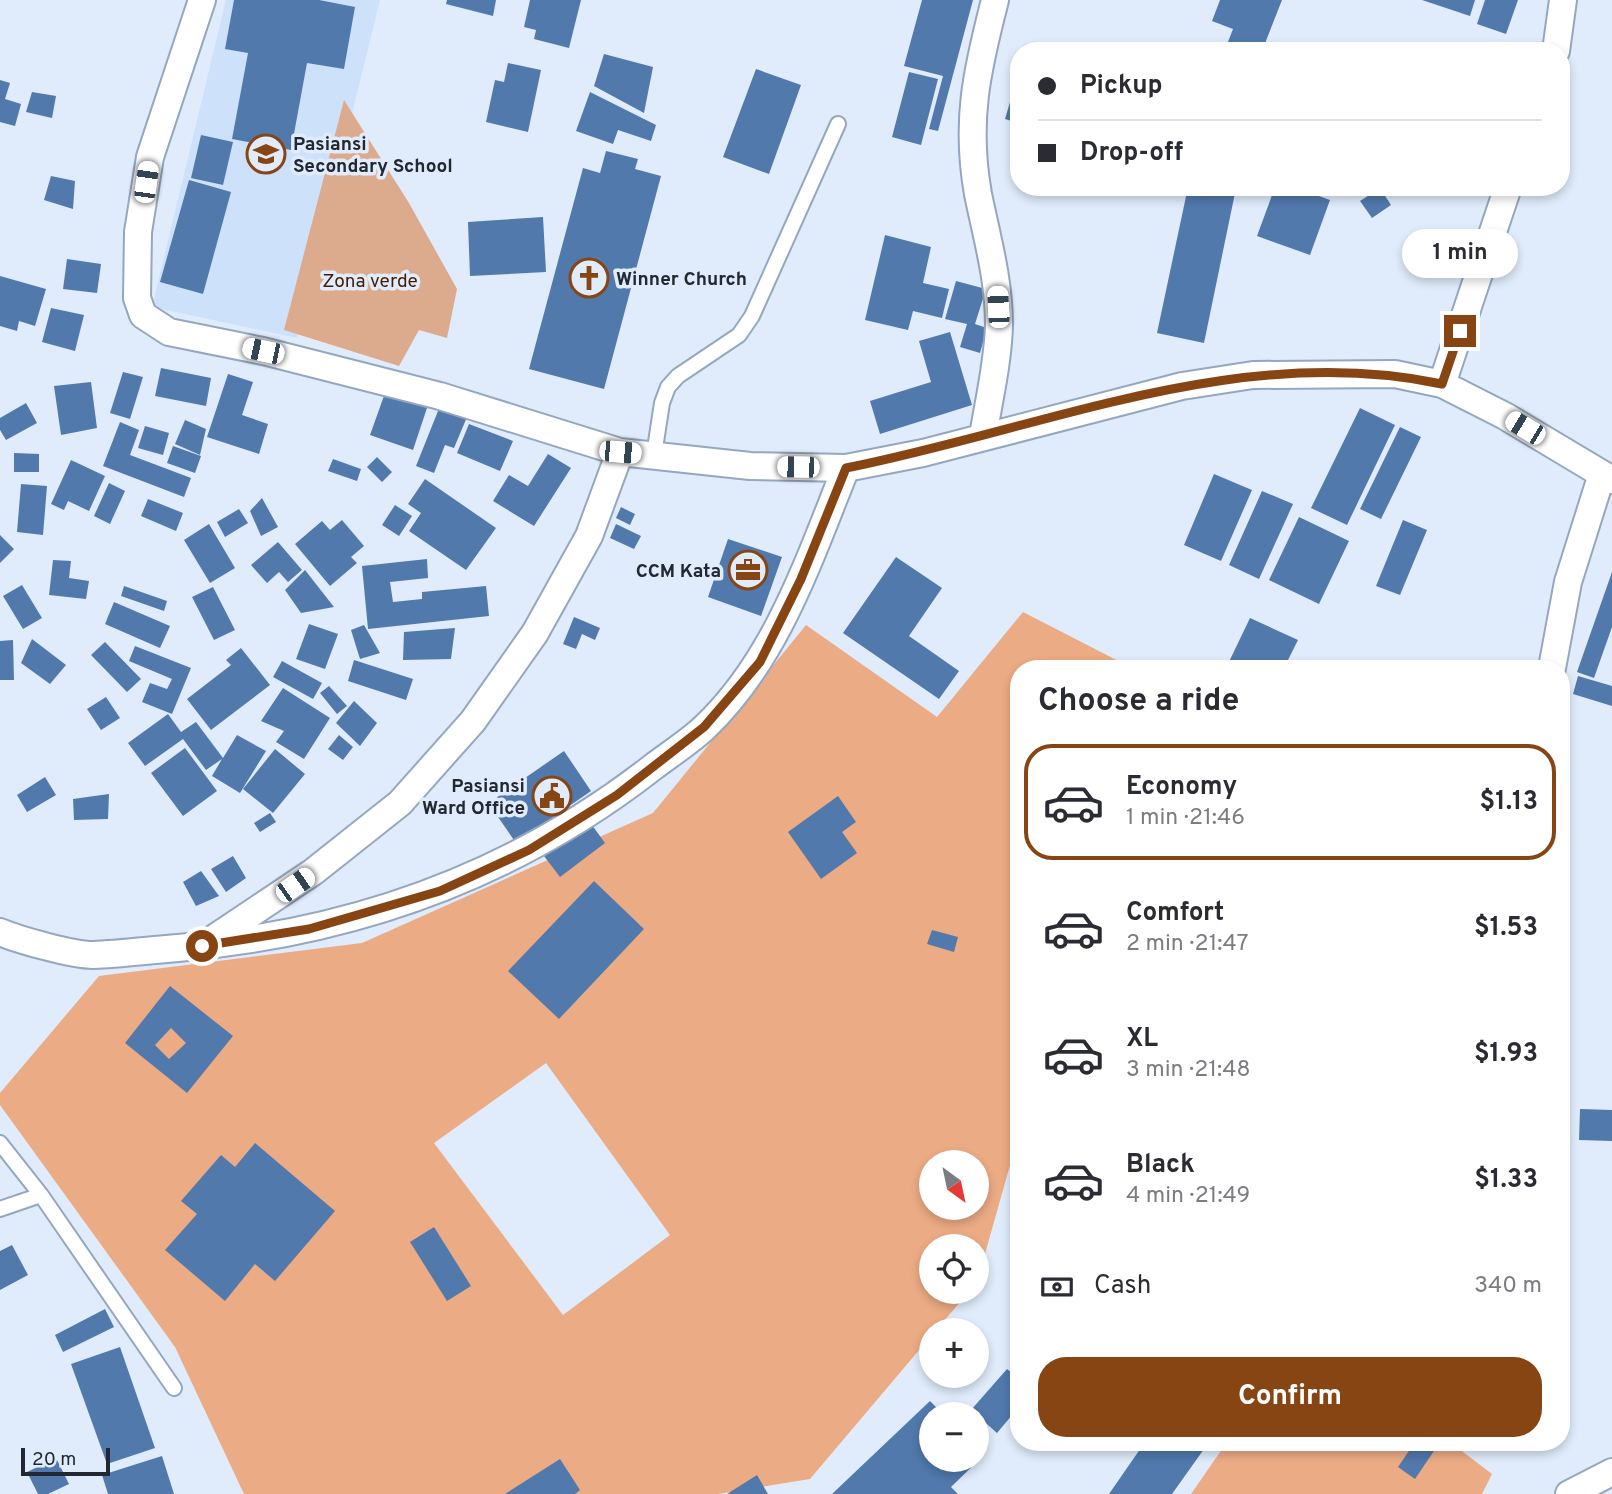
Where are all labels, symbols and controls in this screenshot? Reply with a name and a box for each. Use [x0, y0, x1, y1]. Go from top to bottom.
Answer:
text: Pickup [1080, 70, 1163, 103]
school or university icon: Pasiansi Secondary School [245, 133, 287, 175]
place label: Pasiansi Secondary School [293, 133, 453, 179]
text: Drop-off [1080, 137, 1183, 170]
car [133, 160, 160, 204]
callout: 1 min [1402, 230, 1518, 278]
text: 1 min [1432, 239, 1488, 268]
church icon: Winner Church [568, 257, 610, 299]
place label: Winner Church [616, 268, 747, 292]
park label: Zona verde [322, 270, 418, 294]
car [987, 285, 1010, 329]
route end [1444, 315, 1476, 347]
car [241, 336, 286, 366]
car [1502, 408, 1549, 448]
car [599, 440, 642, 464]
car [777, 456, 820, 478]
office icon: CCM Kata [727, 549, 769, 591]
place label: CCM Kata [636, 560, 721, 584]
text: Choose a ride [1038, 682, 1239, 722]
icon: car [1042, 771, 1105, 834]
text: Economy [1126, 771, 1237, 804]
place label: Pasiansi Ward Office [422, 775, 525, 821]
public building icon: Pasiansi Ward Office [531, 775, 573, 817]
text: $1.13 [1479, 786, 1538, 819]
text: 1 min · 21:46 [1126, 804, 1245, 833]
car [272, 864, 319, 906]
icon: car [1042, 897, 1105, 960]
text: Comfort [1126, 897, 1224, 930]
text: $1.53 [1474, 912, 1538, 945]
route start [186, 930, 218, 962]
text: 2 min · 21:47 [1126, 930, 1248, 959]
icon: car [1042, 1023, 1105, 1086]
text: XL [1126, 1023, 1158, 1056]
text: $1.93 [1474, 1038, 1538, 1071]
text: 3 min · 21:48 [1126, 1056, 1251, 1085]
icon: car [1042, 1149, 1105, 1212]
text: Black [1126, 1149, 1195, 1182]
north arrow [919, 1150, 989, 1220]
map controls [919, 1150, 989, 1472]
text: $1.33 [1474, 1164, 1538, 1197]
text: 4 min · 21:49 [1126, 1182, 1250, 1211]
button: locate [919, 1234, 989, 1304]
icon: cash [1038, 1268, 1076, 1306]
text: Cash [1094, 1270, 1151, 1303]
text: 340 m [1474, 1272, 1542, 1301]
button: + [919, 1318, 989, 1388]
button: Confirm [1038, 1357, 1542, 1437]
button: − [919, 1402, 989, 1472]
scale bar [21, 1445, 110, 1477]
text: 20 m [32, 1448, 76, 1472]

